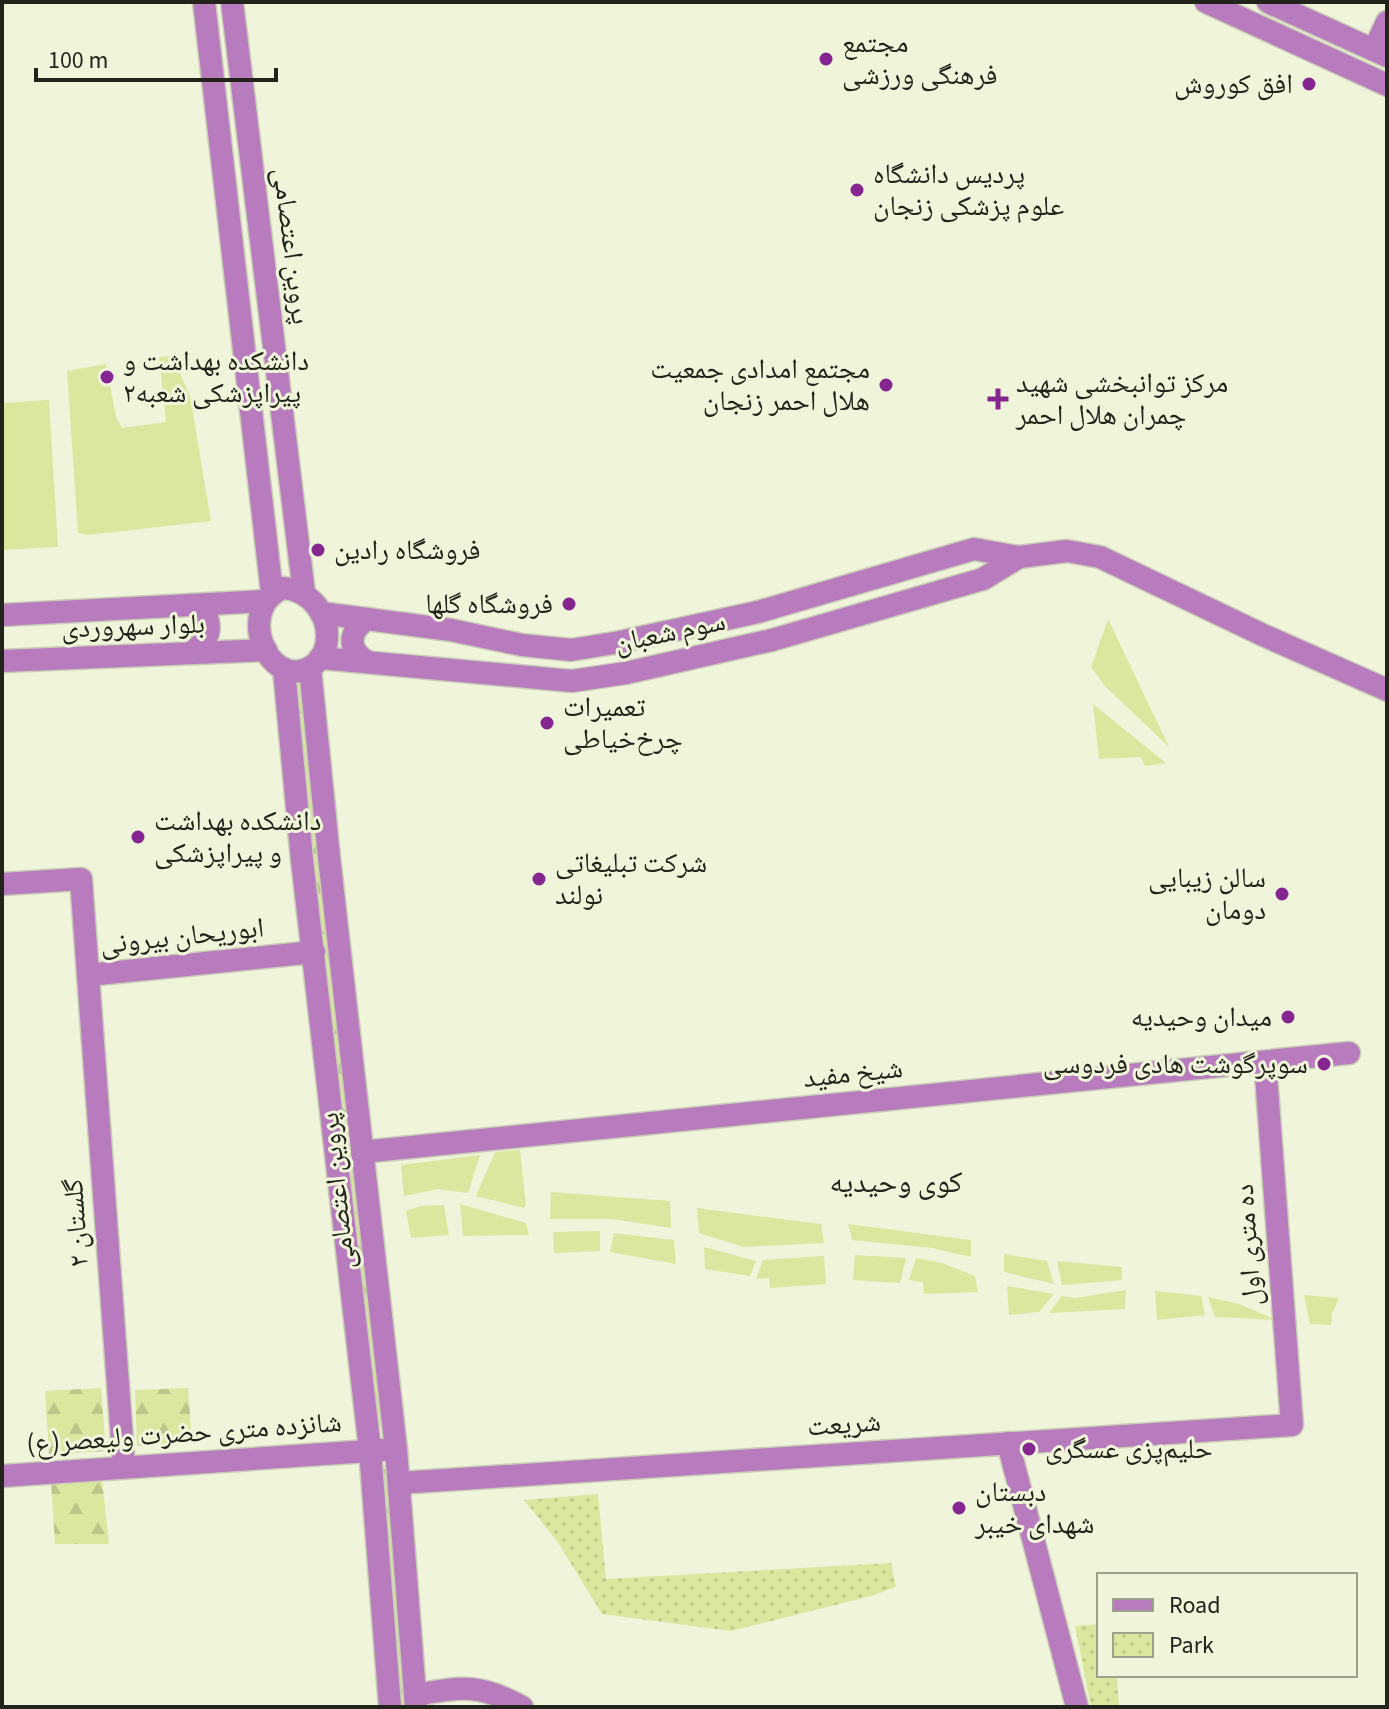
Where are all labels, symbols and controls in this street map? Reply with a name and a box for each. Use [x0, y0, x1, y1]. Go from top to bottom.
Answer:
place label: مجتمع فرهنگی ورزشی [842, 23, 998, 95]
scale bar [36, 32, 276, 82]
text: 100 m [48, 43, 108, 78]
marker: مجتمع فرهنگی ورزشی [817, 50, 835, 68]
place label: افق کوروش [1174, 64, 1293, 104]
marker: افق کوروش [1300, 75, 1318, 93]
place label: پردیس دانشگاه علوم پزشکى زنجان [873, 154, 1064, 226]
street label: پروین اعتصامی [263, 165, 321, 327]
marker: پردیس دانشگاه علوم پزشکى زنجان [848, 181, 866, 199]
place label: دانشکده بهداشت و پیراپزشکى شعبه۲ [123, 341, 309, 413]
place label: مجتمع امدادی جمعیت هلال احمر زنجان [650, 349, 870, 421]
place label: مرکز توانبخشی شهید چمران هلال احمر [1015, 363, 1228, 435]
marker: دانشکده بهداشت و پیراپزشکى شعبه۲ [98, 368, 116, 386]
marker: مجتمع امدادی جمعیت هلال احمر زنجان [877, 376, 895, 394]
marker: مرکز توانبخشی شهید چمران هلال احمر [987, 388, 1009, 410]
place label: فروشگاه رادین [334, 530, 481, 570]
marker: فروشگاه رادین [309, 541, 327, 559]
place label: فروشگاه گلها [425, 584, 553, 624]
marker: فروشگاه گلها [560, 595, 578, 613]
street label: سوم شعبان [611, 601, 729, 663]
street label: بلوار سهروردی [60, 604, 206, 648]
place label: تعمیرات چرخ‌خیاطی [563, 687, 683, 759]
marker: تعمیرات چرخ‌خیاطی [538, 714, 556, 732]
place label: دانشکده بهداشت و پیراپزشکی [154, 801, 321, 873]
marker: دانشکده بهداشت و پیراپزشکی [129, 828, 147, 846]
place label: شرکت تبلیغاتی نولند [555, 843, 707, 915]
place label: سالن زیبایی دومان [1148, 858, 1266, 930]
marker: شرکت تبلیغاتی نولند [530, 870, 548, 888]
marker: سالن زیبایی دومان [1273, 885, 1291, 903]
street label: ابوریحان بیرونی [98, 907, 266, 965]
place label: میدان وحیدیه [1131, 997, 1272, 1037]
marker: میدان وحیدیه [1279, 1008, 1297, 1026]
place label: سوپرگوشت هادی فردوسی [1043, 1044, 1308, 1084]
street label: شیخ مفید [801, 1048, 905, 1098]
marker: سوپرگوشت هادی فردوسی [1315, 1055, 1333, 1073]
street label: پروین اعتصامی [309, 1111, 365, 1271]
district label: کوی وحیدیه [829, 1161, 963, 1204]
street label: گلستان ۲ [53, 1177, 99, 1269]
street label: ده متری اول [1224, 1183, 1272, 1307]
street label: شریعت [806, 1401, 882, 1447]
street label: شانزده متری حضرت ولیعصر(ع) [25, 1402, 343, 1464]
place label: حلیم‌پزی عسگری [1045, 1429, 1213, 1469]
marker: حلیم‌پزی عسگری [1020, 1440, 1038, 1458]
place label: دبستان شهدای خیبر [974, 1472, 1094, 1544]
marker: دبستان شهدای خیبر [950, 1499, 968, 1517]
legend [1097, 1573, 1357, 1677]
text: Road [1169, 1588, 1221, 1623]
text: Park [1169, 1628, 1214, 1663]

